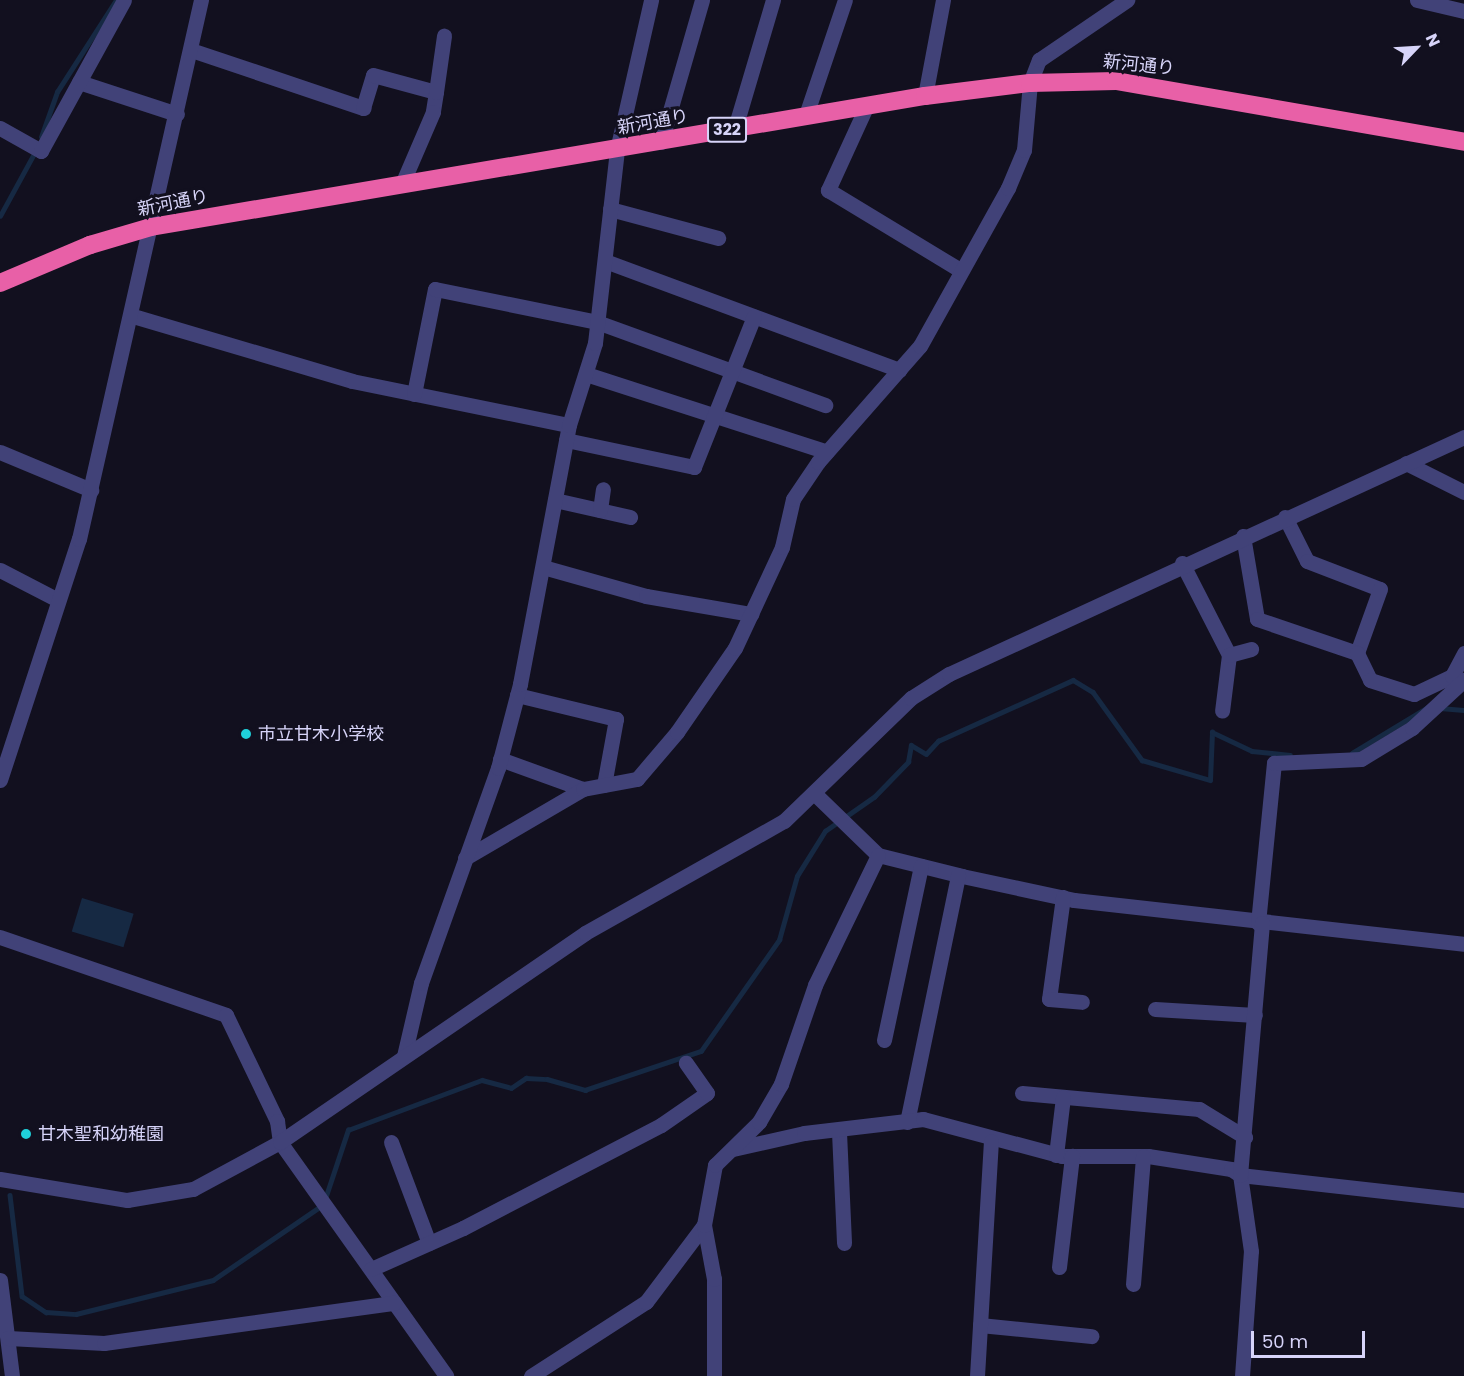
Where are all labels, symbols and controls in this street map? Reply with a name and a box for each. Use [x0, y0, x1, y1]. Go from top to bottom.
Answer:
north arrow [1386, 18, 1446, 78]
text: N [1420, 30, 1446, 50]
street label: 新河通り [1102, 50, 1176, 80]
street label: 新河通り [616, 105, 690, 139]
road number: 322 [706, 117, 748, 143]
street label: 新河通り [136, 186, 210, 220]
place label: 市立甘木小学校 [258, 723, 384, 745]
marker: 市立甘木小学校 [239, 727, 253, 741]
place label: 甘木聖和幼稚園 [38, 1123, 164, 1145]
marker: 甘木聖和幼稚園 [19, 1127, 33, 1141]
scale bar [1254, 1319, 1368, 1357]
text: 50 m [1262, 1329, 1308, 1354]

